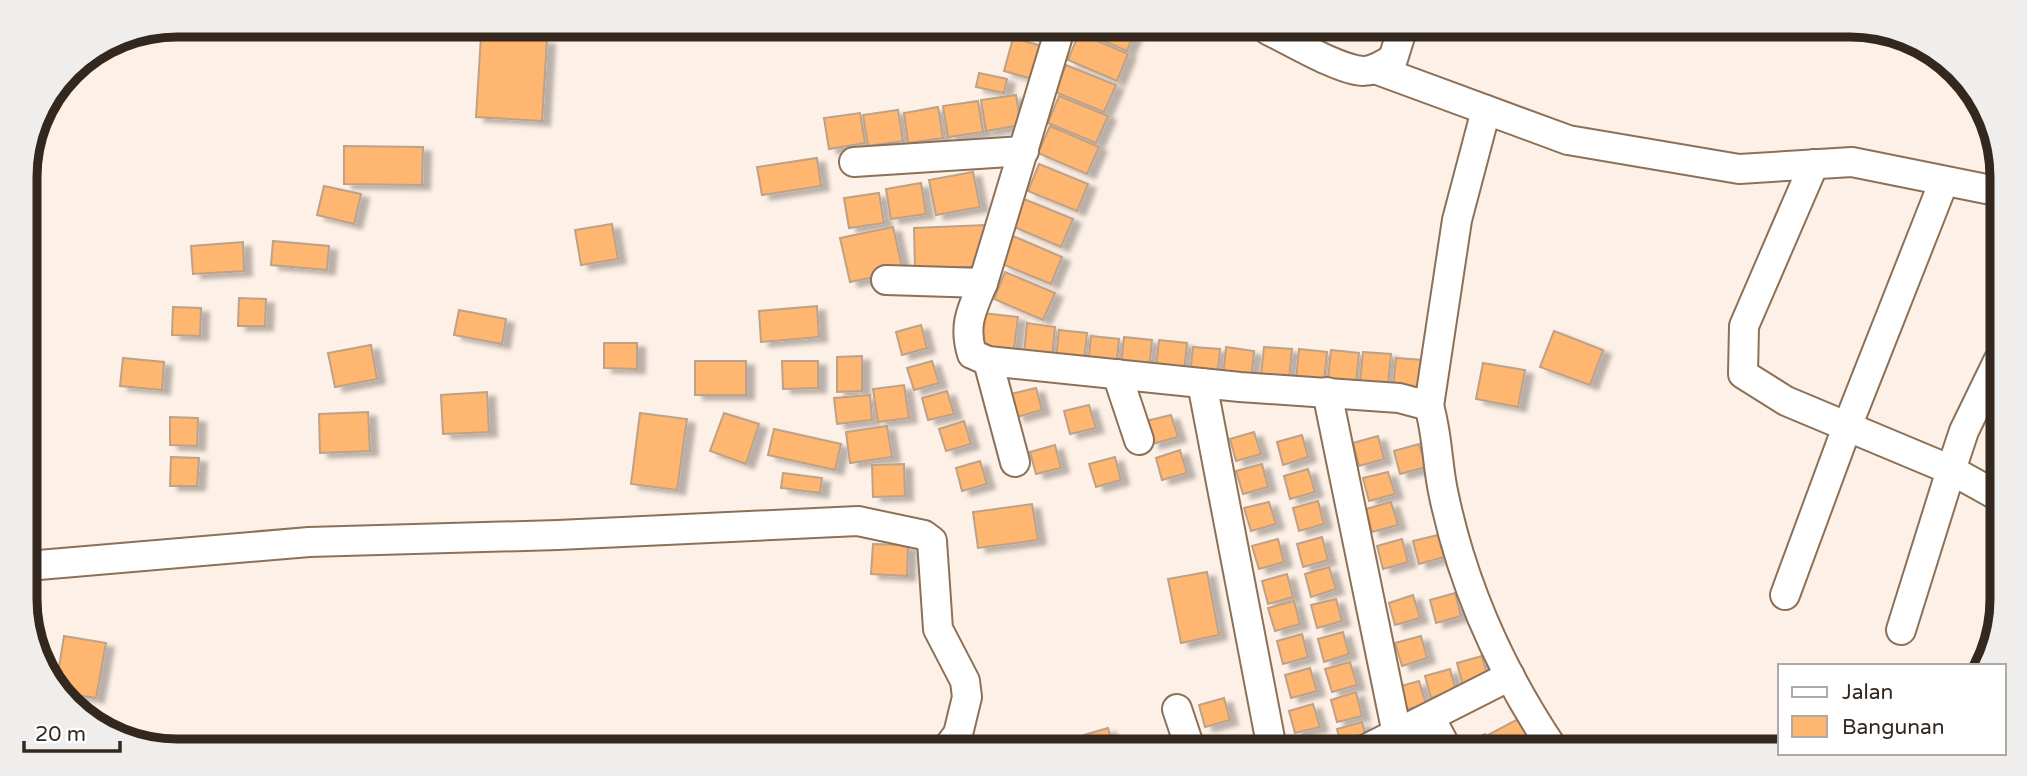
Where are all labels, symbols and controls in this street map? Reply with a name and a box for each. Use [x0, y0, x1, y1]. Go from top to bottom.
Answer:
legend [1778, 664, 2006, 755]
text: Jalan [1842, 680, 1893, 705]
scale bar [24, 710, 121, 754]
text: Bangunan [1842, 715, 1945, 740]
text: 20 m [35, 722, 86, 747]

